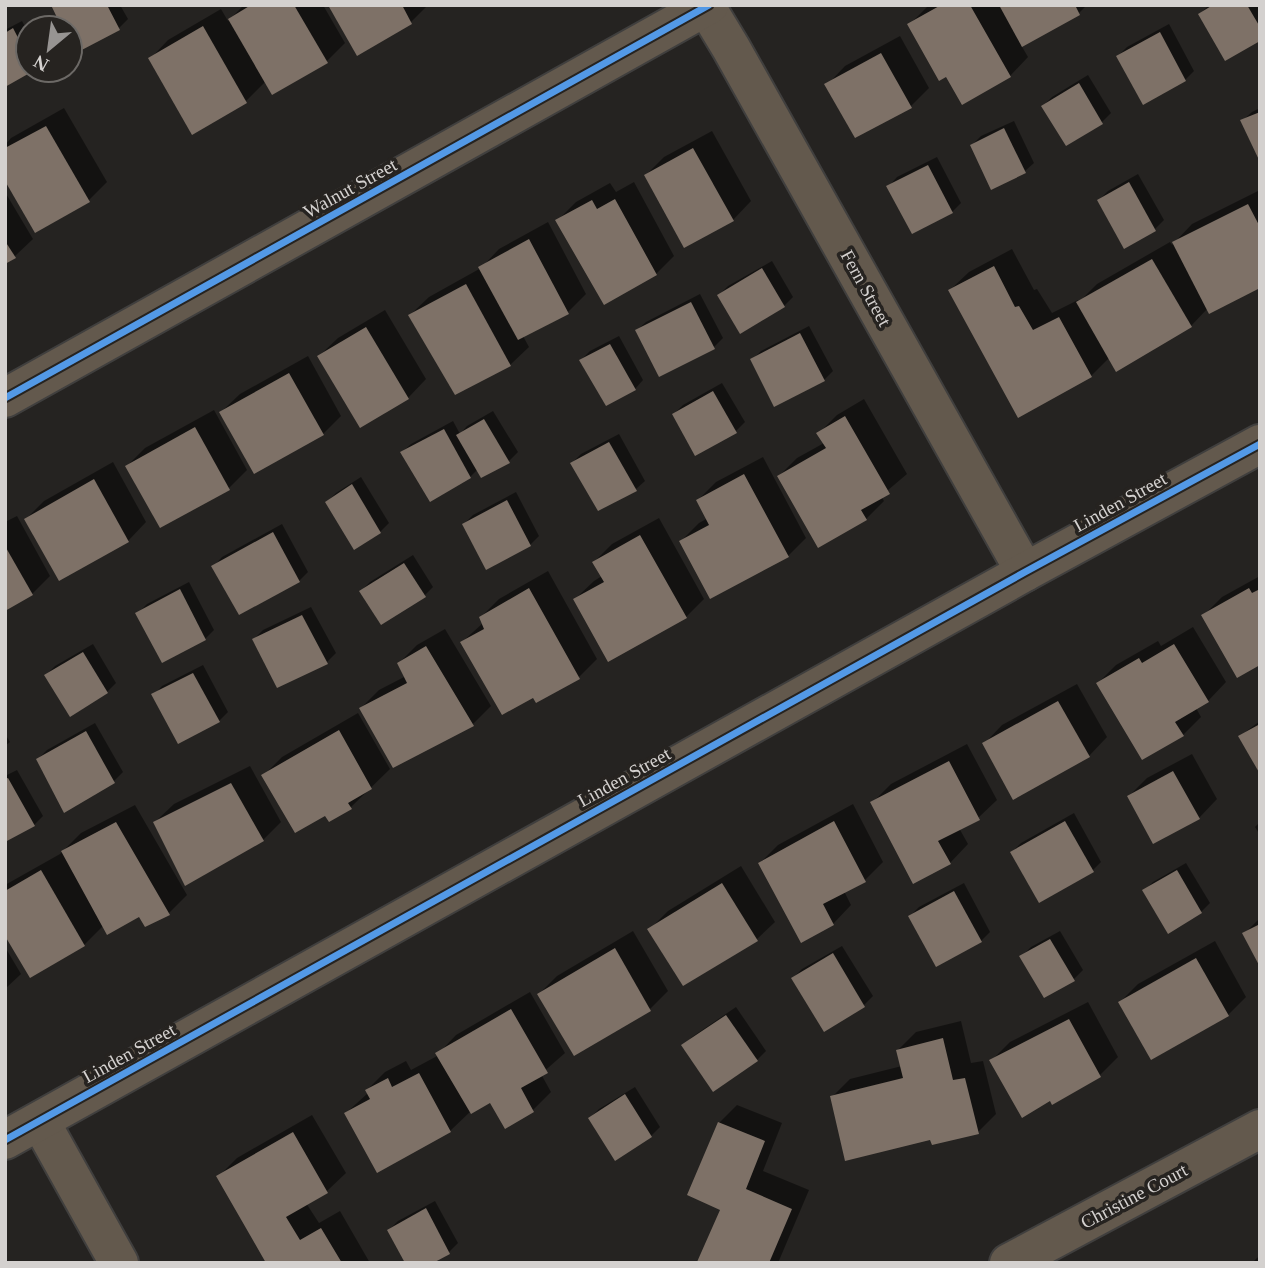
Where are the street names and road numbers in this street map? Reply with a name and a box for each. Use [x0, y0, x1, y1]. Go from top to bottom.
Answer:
street label: Walnut Street [300, 153, 401, 222]
street label: Fern Street [836, 246, 896, 330]
street label: Linden Street [1070, 468, 1171, 536]
street label: Linden Street [574, 743, 675, 811]
street label: Linden Street [79, 1019, 180, 1087]
street label: Christine Court [1077, 1159, 1192, 1233]

